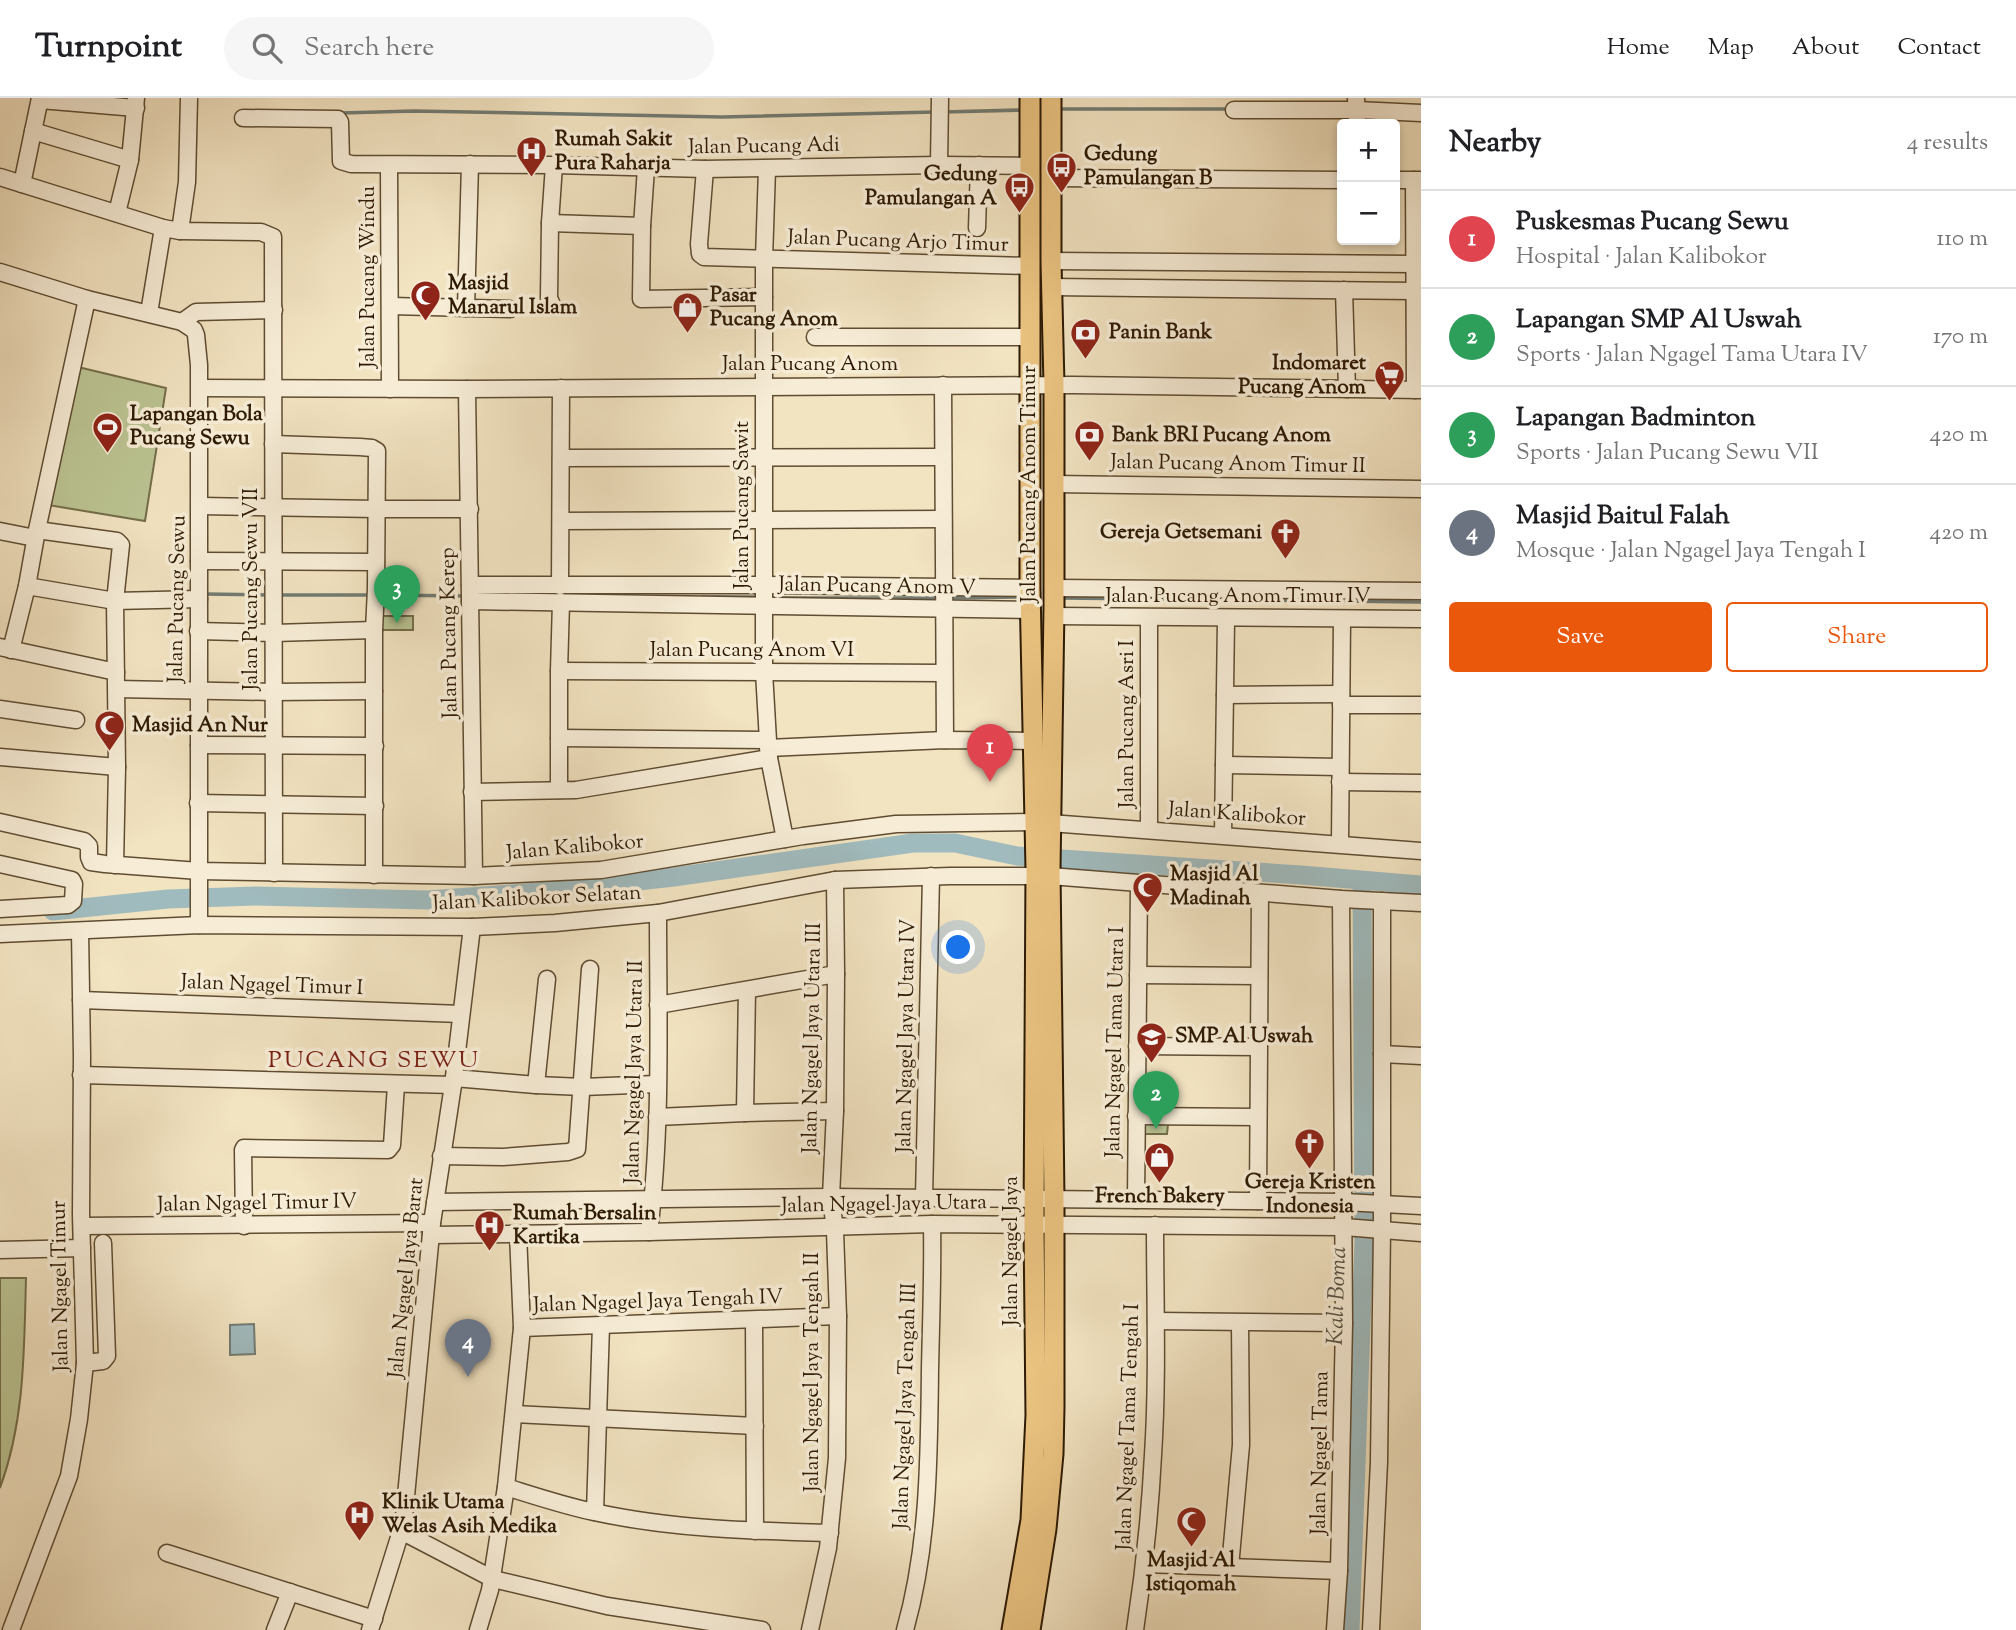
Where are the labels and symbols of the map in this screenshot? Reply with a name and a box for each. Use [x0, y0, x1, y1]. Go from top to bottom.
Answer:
place label: Rumah Sakit Pura Raharja [555, 125, 673, 179]
street label: Jalan Pucang Adi [687, 131, 840, 163]
hospital icon: Rumah Sakit Pura Raharja [515, 135, 549, 179]
place label: Gedung Pamulangan B [1084, 140, 1213, 194]
bus stop icon: Gedung Pamulangan B [1044, 150, 1078, 194]
place label: Gedung Pamulangan A [865, 160, 998, 214]
bus stop icon: Gedung Pamulangan A [1003, 170, 1037, 214]
street label: Jalan Pucang Windu [354, 186, 384, 369]
street label: Jalan Pucang Arjo Timur [786, 223, 1009, 261]
place label: Masjid Manarul Islam [448, 269, 578, 323]
mosque icon: Masjid Manarul Islam [408, 279, 442, 323]
place label: Pasar Pucang Anom [710, 281, 838, 335]
shop icon: Pasar Pucang Anom [670, 291, 704, 335]
bank icon: Panin Bank [1069, 316, 1103, 360]
place label: Panin Bank [1109, 318, 1213, 348]
place label: Indomaret Pucang Anom [1238, 349, 1367, 403]
street label: Jalan Pucang Anom [721, 350, 898, 380]
supermarket icon: Indomaret Pucang Anom [1372, 359, 1406, 403]
street label: Jalan Pucang Anom Timur [1015, 365, 1045, 604]
place label: Lapangan Bola Pucang Sewu [130, 400, 263, 454]
sports icon: Lapangan Bola Pucang Sewu [90, 410, 124, 454]
bank icon: Bank BRI Pucang Anom [1072, 419, 1106, 463]
street label: Jalan Pucang Sawit [728, 421, 758, 590]
place label: Bank BRI Pucang Anom [1112, 421, 1331, 451]
street label: Jalan Pucang Anom Timur II [1109, 448, 1366, 482]
street label: Jalan Pucang Sewu VII [237, 487, 267, 691]
street label: Jalan Pucang Sewu [162, 515, 194, 684]
church icon: Gereja Getsemani [1268, 516, 1302, 560]
place label: Gereja Getsemani [1100, 518, 1262, 548]
street label: Jalan Pucang Kerep [434, 547, 467, 720]
pin: 3 [374, 565, 420, 623]
street label: Jalan Pucang Anom V [777, 570, 976, 604]
street label: Jalan Pucang Anom Timur IV [1104, 582, 1371, 612]
street label: Jalan Pucang Anom VI [649, 636, 854, 666]
street label: Jalan Pucang Asri I [1113, 640, 1143, 809]
mosque icon: Masjid An Nur [92, 709, 126, 753]
place label: Masjid An Nur [132, 711, 268, 741]
pin: 1 [967, 724, 1013, 782]
street label: Jalan Kalibokor [1166, 795, 1307, 835]
street label: Jalan Kalibokor [504, 827, 645, 869]
place label: Masjid Al Madinah [1170, 860, 1258, 914]
mosque icon: Masjid Al Madinah [1130, 870, 1164, 914]
street label: Jalan Kalibokor Selatan [431, 879, 642, 920]
street label: Jalan Ngagel Jaya Utara IV [890, 919, 924, 1154]
street label: Jalan Ngagel Jaya Utara III [796, 922, 830, 1155]
street label: Jalan Ngagel Tama Utara I [1099, 926, 1133, 1159]
your location [941, 930, 975, 964]
street label: Jalan Ngagel Jaya Utara II [618, 960, 652, 1185]
street label: Jalan Ngagel Timur I [179, 968, 364, 1004]
school or university icon: SMP Al Uswah [1135, 1020, 1169, 1064]
place label: SMP Al Uswah [1175, 1022, 1314, 1052]
district label: PUCANG SEWU [268, 1044, 480, 1078]
pin: 2 [1133, 1071, 1179, 1129]
church icon: Gereja Kristen Indonesia [1293, 1126, 1327, 1170]
shop icon: French Bakery [1143, 1140, 1177, 1184]
place label: Gereja Kristen Indonesia [1245, 1168, 1376, 1222]
street label: Jalan Ngagel Jaya Barat [381, 1176, 432, 1381]
street label: Jalan Ngagel Jaya [997, 1176, 1027, 1327]
place label: French Bakery [1095, 1182, 1225, 1212]
street label: Jalan Ngagel Timur IV [156, 1187, 357, 1221]
street label: Jalan Ngagel Jaya Utara [780, 1188, 987, 1222]
place label: Rumah Bersalin Kartika [513, 1199, 657, 1253]
street label: Jalan Ngagel Timur [45, 1200, 78, 1373]
hospital icon: Rumah Bersalin Kartika [473, 1209, 507, 1253]
water label: Kali Boma [1320, 1246, 1356, 1346]
street label: Jalan Ngagel Jaya Tengah II [798, 1252, 828, 1493]
street label: Jalan Ngagel Jaya Tengah III [887, 1282, 925, 1531]
street label: Jalan Ngagel Jaya Tengah IV [532, 1283, 783, 1321]
street label: Jalan Ngagel Tama Tengah I [1110, 1303, 1148, 1552]
pin: 4 [445, 1319, 491, 1377]
street label: Jalan Ngagel Tama [1305, 1370, 1337, 1536]
place label: Klinik Utama Welas Asih Medika [382, 1488, 557, 1542]
hospital icon: Klinik Utama Welas Asih Medika [342, 1498, 376, 1542]
mosque icon: Masjid Al Istiqomah [1174, 1504, 1208, 1548]
place label: Masjid Al Istiqomah [1146, 1546, 1237, 1600]

